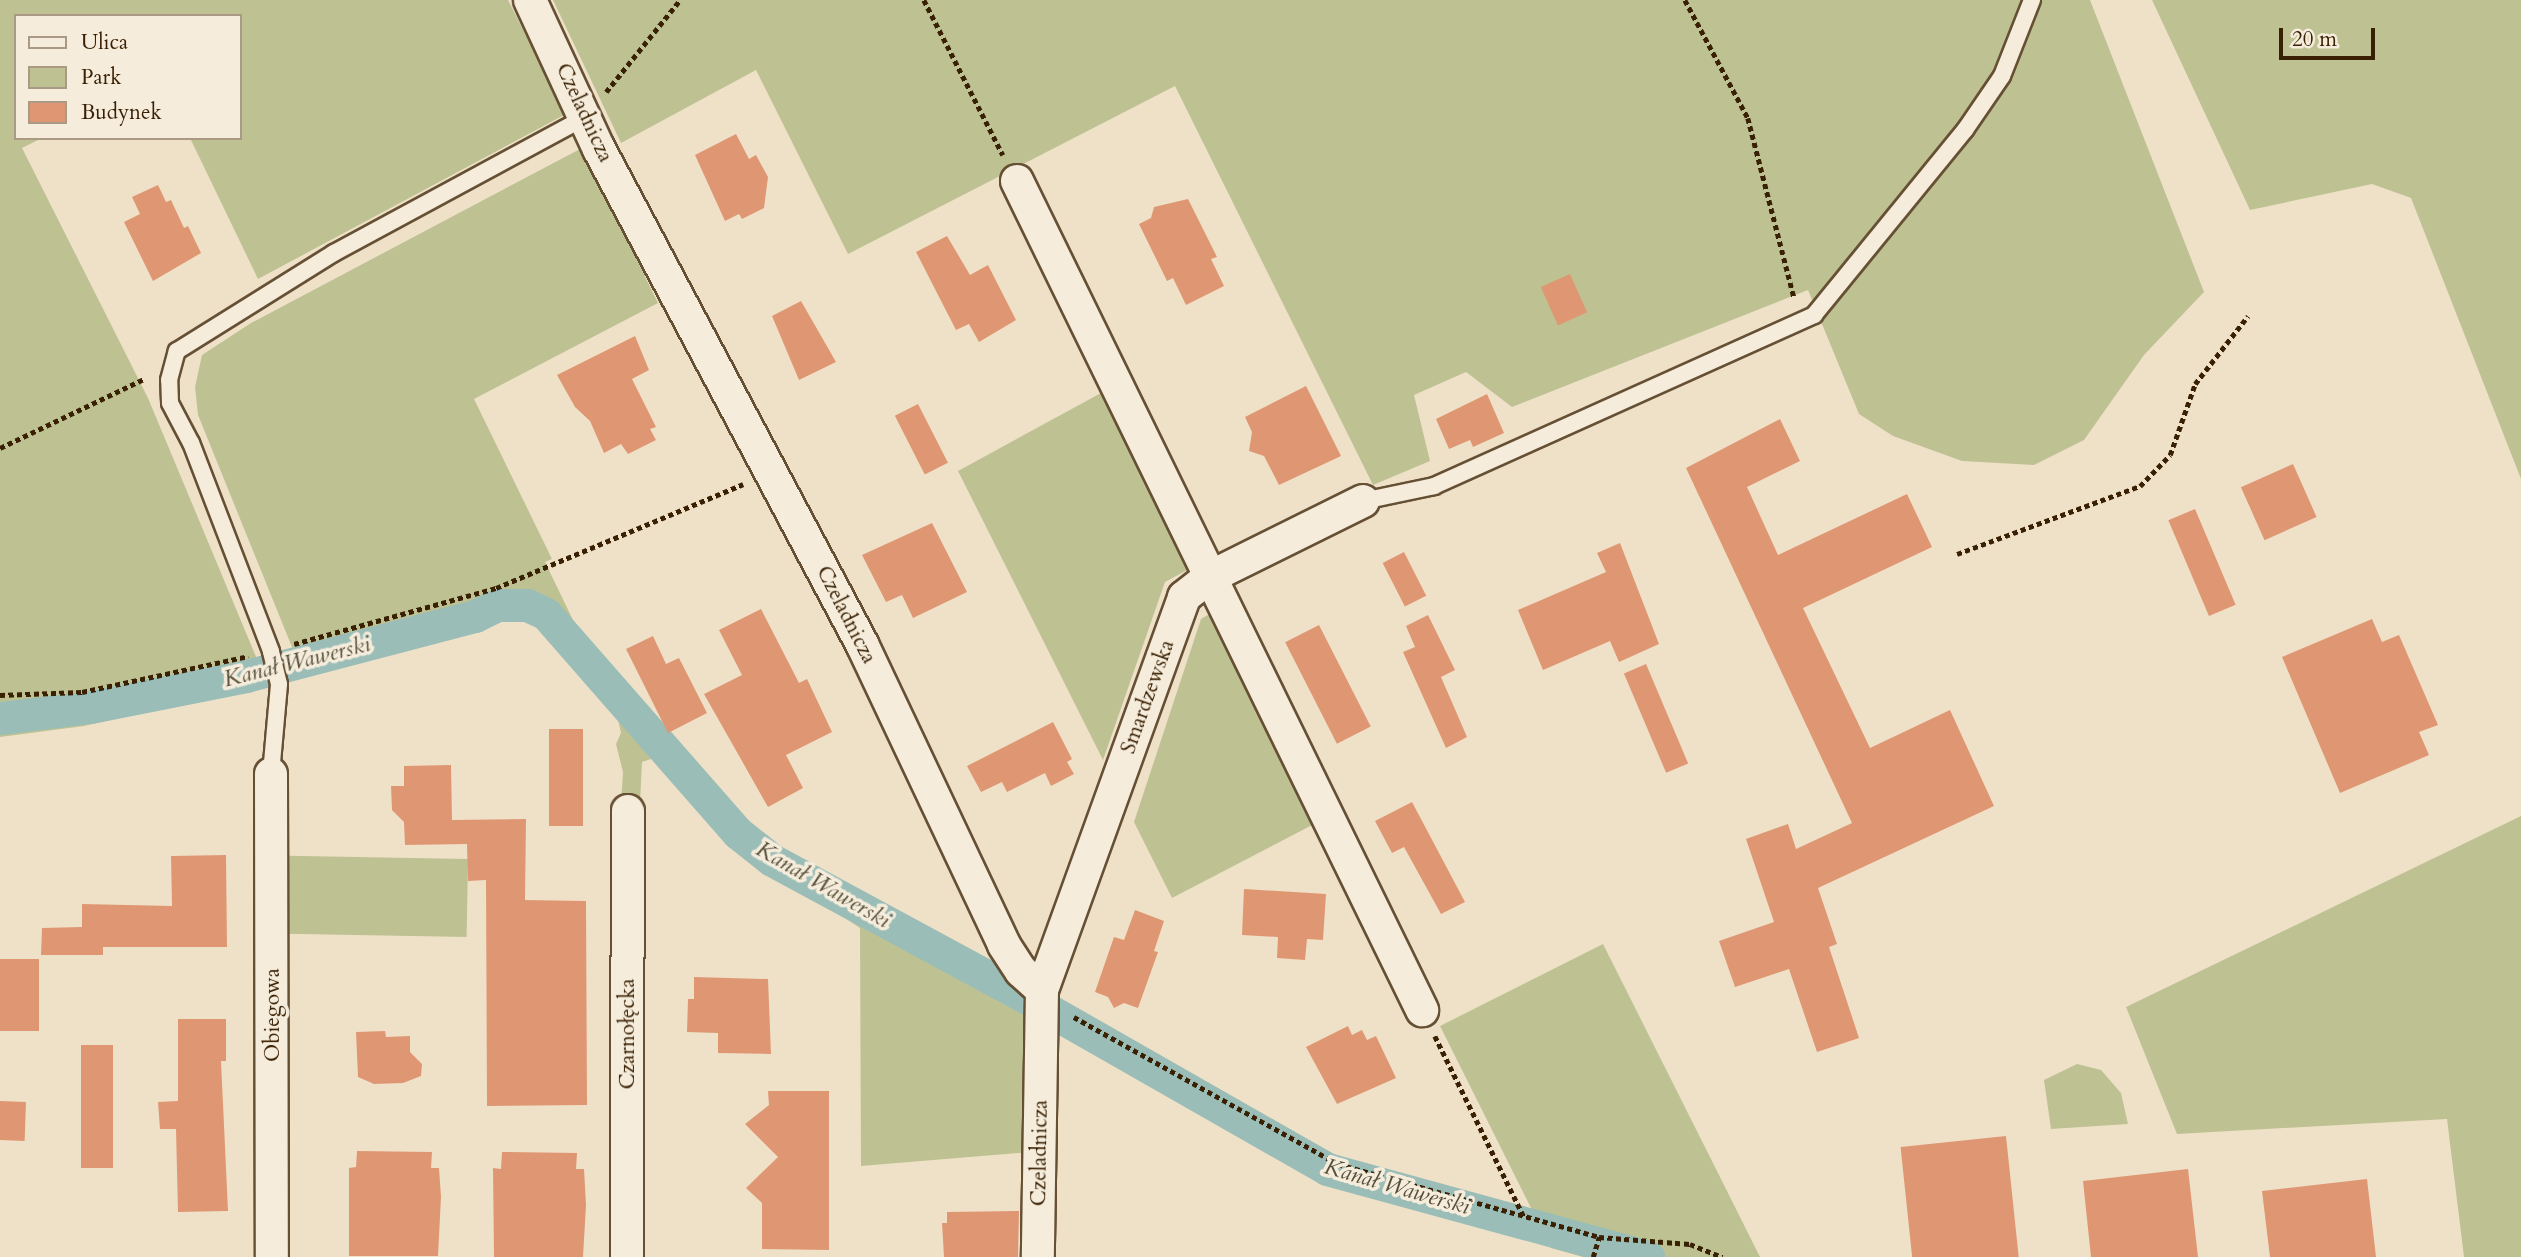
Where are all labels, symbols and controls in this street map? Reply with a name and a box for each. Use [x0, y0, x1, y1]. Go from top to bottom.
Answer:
legend [14, 14, 242, 140]
scale bar [2283, 14, 2379, 58]
text: 20 m [2292, 25, 2337, 54]
text: Ulica [81, 28, 128, 57]
street label: Czeladnicza [550, 59, 618, 167]
text: Park [81, 63, 121, 92]
text: Budynek [81, 98, 162, 127]
street label: Czeladnicza [811, 562, 881, 668]
water label: Kanał Wawerski [221, 630, 373, 694]
street label: Smardzewska [1116, 637, 1180, 757]
water label: Kanał Wawerski [751, 835, 895, 935]
street label: Obiegowa [260, 968, 286, 1062]
street label: Czarnołęcka [615, 979, 641, 1089]
street label: Czeladnicza [1026, 1100, 1054, 1206]
water label: Kanał Wawerski [1321, 1153, 1473, 1221]

